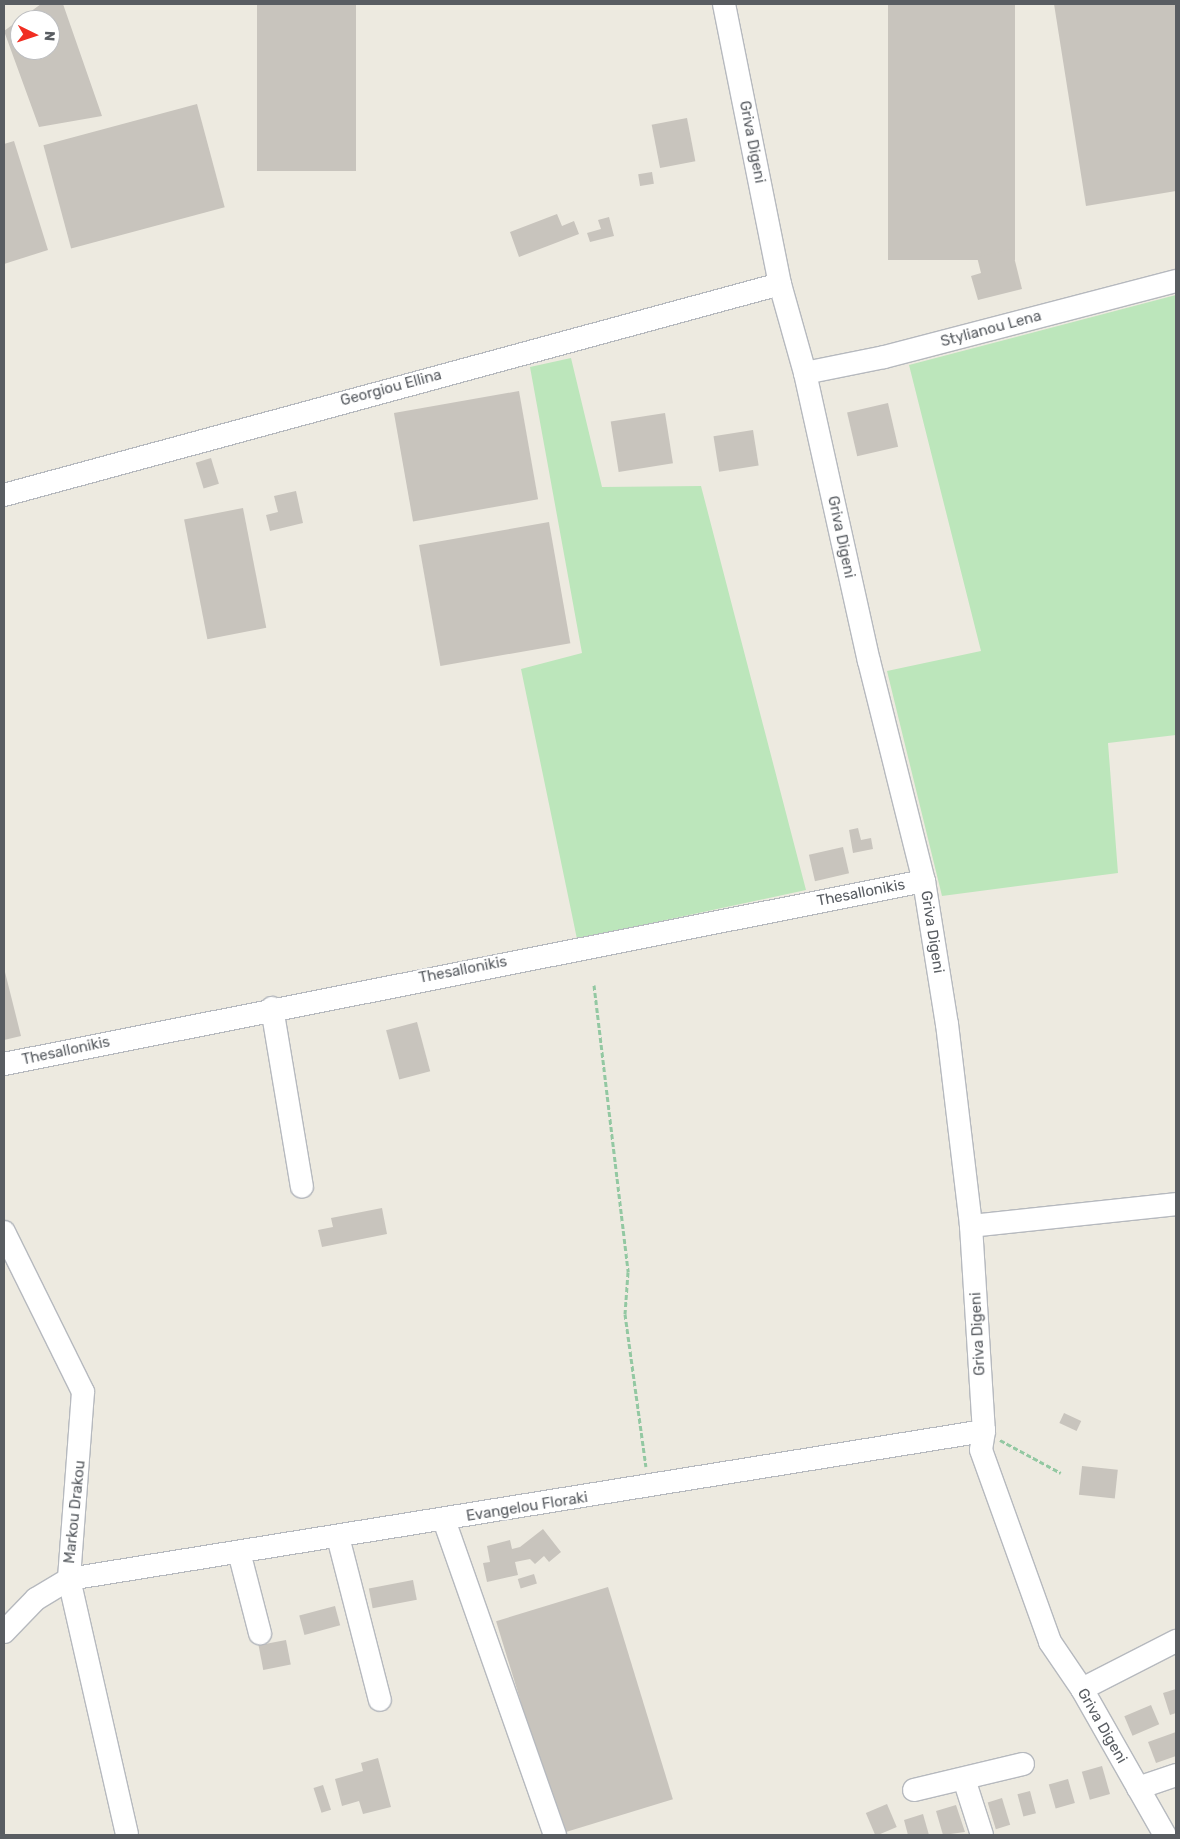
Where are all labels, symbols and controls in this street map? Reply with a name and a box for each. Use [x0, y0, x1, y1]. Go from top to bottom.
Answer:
north arrow [10, 10, 60, 60]
text: N [41, 30, 58, 42]
street label: Griva Digeni [735, 99, 769, 185]
street label: Stylianou Lena [939, 307, 1043, 351]
street label: Georgiou Ellina [338, 366, 444, 410]
street label: Griva Digeni [824, 494, 858, 580]
street label: Thesallonikis [815, 876, 907, 910]
street label: Griva Digeni [917, 889, 947, 975]
street label: Thesallonikis [417, 953, 509, 987]
street label: Thesallonikis [20, 1033, 112, 1069]
street label: Griva Digeni [967, 1292, 989, 1376]
street label: Markou Drakou [61, 1459, 89, 1565]
street label: Evangelou Floraki [465, 1489, 589, 1525]
street label: Griva Digeni [1073, 1685, 1131, 1767]

